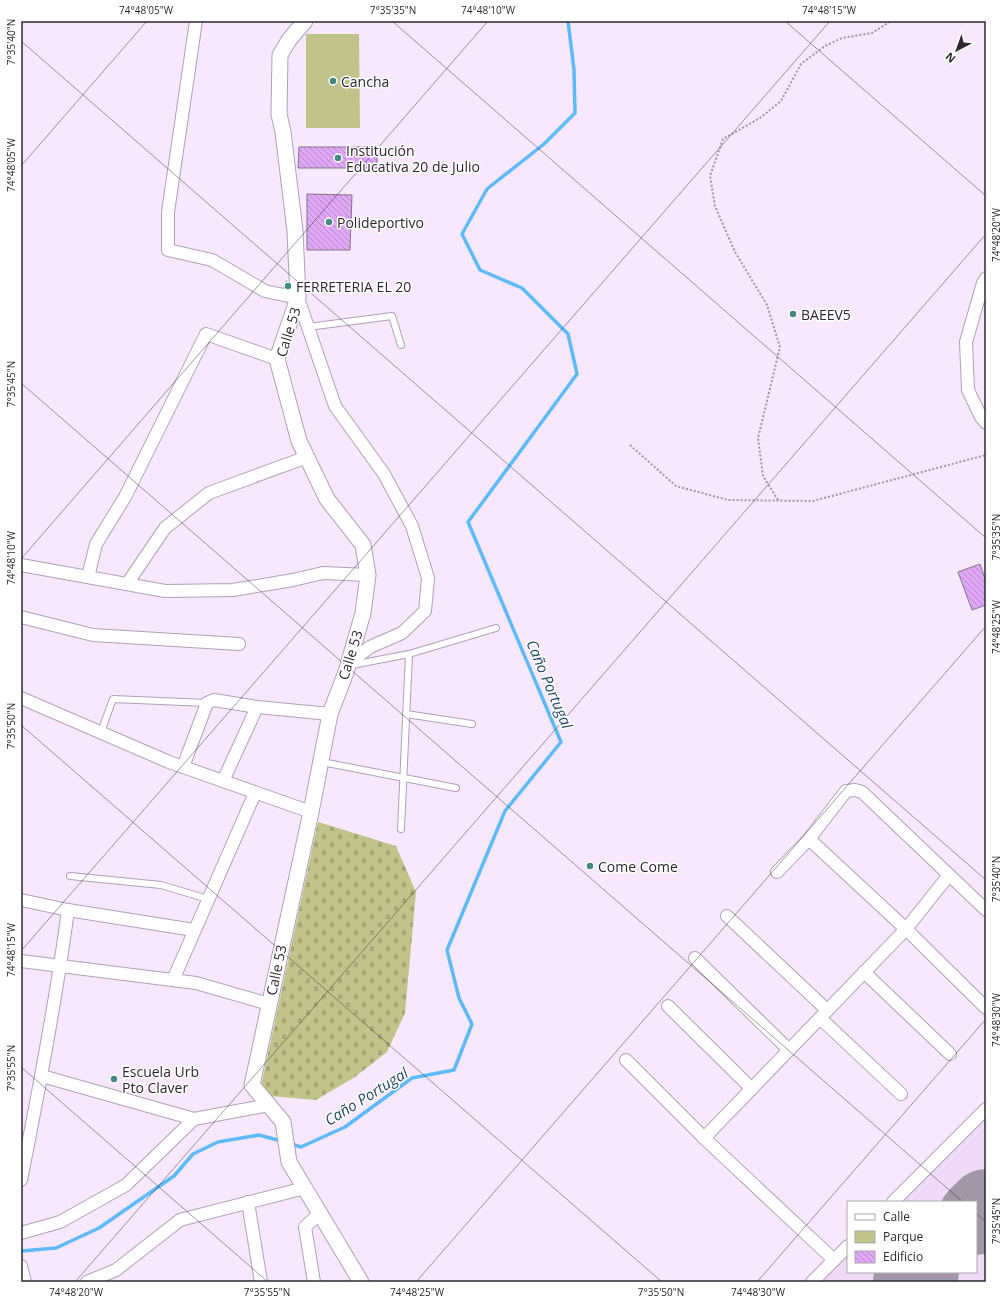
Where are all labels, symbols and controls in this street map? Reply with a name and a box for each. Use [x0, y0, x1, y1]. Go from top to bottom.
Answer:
text: 74°48'05"W [119, 3, 174, 17]
text: 7°35'35"N [370, 3, 416, 17]
text: 74°48'10"W [461, 3, 516, 17]
text: 74°48'15"W [802, 3, 857, 17]
text: 7°35'40"N [4, 19, 18, 65]
north arrow [937, 30, 977, 70]
text: N [942, 49, 958, 67]
place label: Cancha [341, 72, 389, 91]
marker: Cancha [328, 76, 338, 86]
text: 74°48'05"W [4, 137, 18, 192]
place label: Institución Educativa 20 de Julio [346, 141, 480, 176]
marker: Institución Educativa 20 de Julio [333, 153, 343, 163]
text: 74°48'20"W [989, 207, 1003, 262]
place label: Polideportivo [337, 213, 424, 232]
marker: Polideportivo [324, 217, 334, 227]
place label: FERRETERIA EL 20 [296, 277, 411, 296]
marker: FERRETERIA EL 20 [283, 281, 293, 291]
street label: Calle 53 [271, 305, 305, 359]
place label: BAEEV5 [801, 305, 851, 324]
marker: BAEEV5 [788, 309, 798, 319]
text: 7°35'45"N [4, 361, 18, 407]
text: 7°35'35"N [989, 514, 1003, 560]
text: 74°48'10"W [4, 530, 18, 585]
text: 74°48'25"W [989, 599, 1003, 654]
street label: Calle 53 [333, 628, 367, 682]
water label: Caño Portugal [522, 636, 578, 733]
text: 7°35'50"N [4, 703, 18, 749]
text: 7°35'40"N [989, 856, 1003, 902]
place label: Come Come [598, 857, 678, 876]
marker: Come Come [585, 861, 595, 871]
text: 74°48'15"W [4, 922, 18, 977]
street label: Calle 53 [261, 943, 291, 997]
text: 74°48'30"W [989, 992, 1003, 1047]
text: 7°35'55"N [4, 1045, 18, 1091]
place label: Escuela Urb Pto Claver [122, 1062, 199, 1097]
water label: Caño Portugal [321, 1062, 413, 1130]
marker: Escuela Urb Pto Claver [109, 1074, 119, 1084]
text: 7°35'45"N [989, 1198, 1003, 1244]
legend [847, 1201, 977, 1273]
text: Calle [883, 1208, 910, 1225]
text: Parque [883, 1228, 923, 1245]
text: Edificio [883, 1248, 923, 1265]
text: 74°48'20"W [49, 1285, 104, 1299]
text: 7°35'55"N [244, 1285, 290, 1299]
text: 74°48'25"W [390, 1285, 445, 1299]
text: 7°35'50"N [638, 1285, 684, 1299]
text: 74°48'30"W [731, 1285, 786, 1299]

